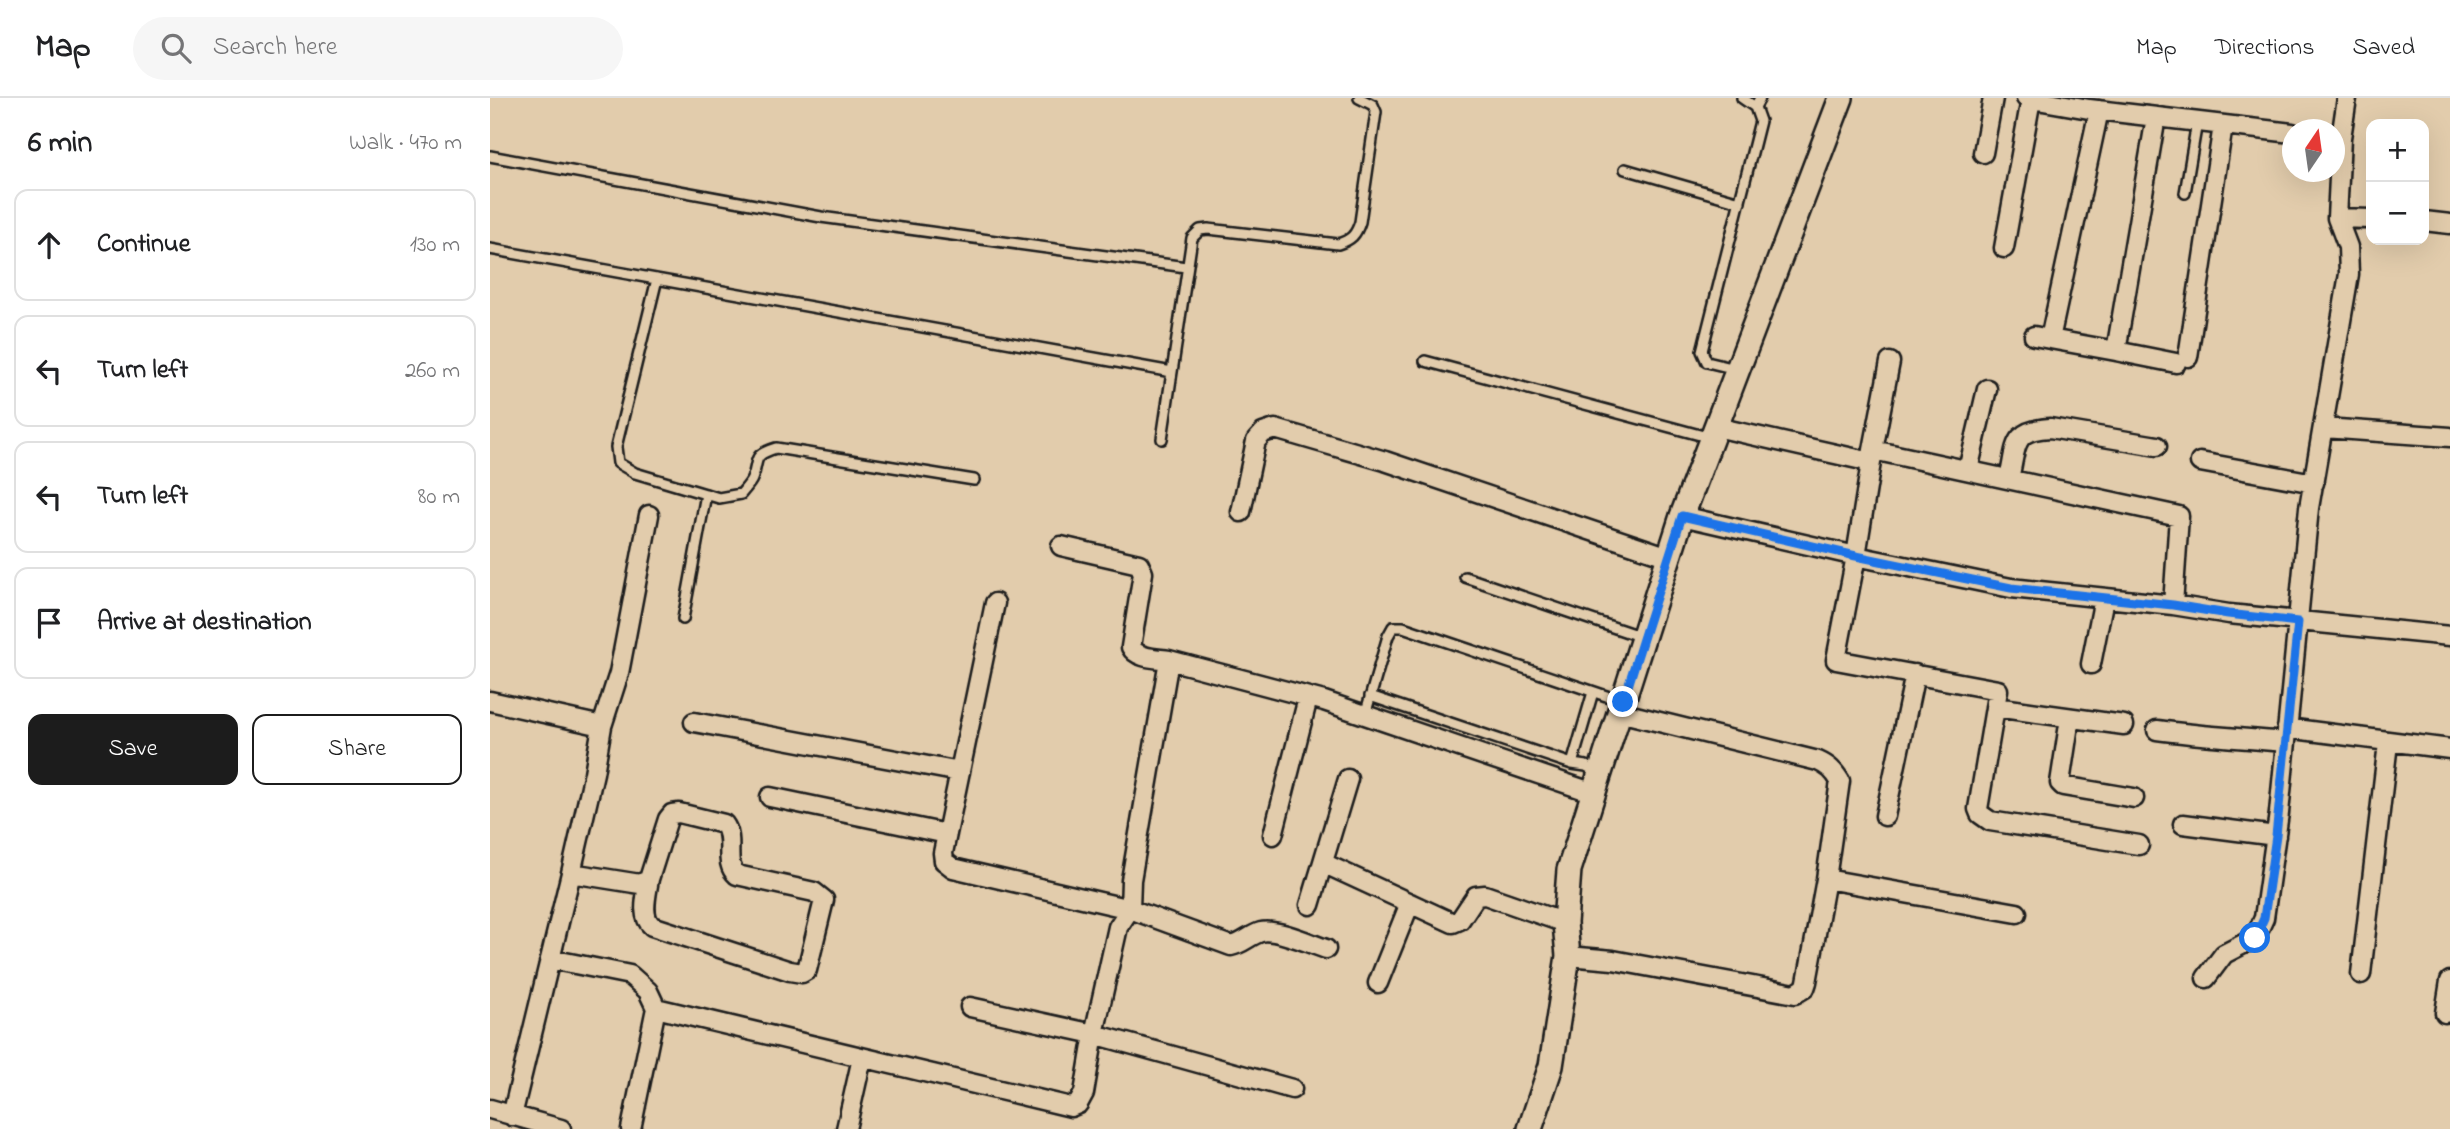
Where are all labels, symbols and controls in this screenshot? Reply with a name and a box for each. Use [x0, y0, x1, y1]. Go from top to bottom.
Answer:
search box [133, 17, 623, 80]
text: Map [35, 24, 91, 72]
icon: search [157, 29, 195, 67]
text: Search here [213, 29, 337, 67]
text: Map [2136, 31, 2177, 66]
text: Directions [2215, 31, 2314, 66]
text: Saved [2352, 31, 2415, 66]
north arrow [2282, 119, 2345, 182]
map controls [2366, 119, 2429, 245]
button: + [2366, 119, 2429, 182]
text: 6 min [28, 122, 92, 166]
text: Walk · 470 m [349, 127, 462, 160]
button: − [2366, 182, 2429, 245]
icon: ahead [30, 226, 68, 264]
text: Continue [97, 226, 190, 264]
text: 130 m [410, 229, 460, 262]
icon: left [30, 352, 68, 390]
text: Turn left [97, 352, 188, 390]
text: 260 m [405, 355, 460, 388]
icon: left [30, 478, 68, 516]
text: Turn left [97, 478, 188, 516]
text: 80 m [418, 481, 460, 514]
icon: arrive [30, 604, 68, 642]
text: Arrive at destination [97, 604, 312, 642]
route end [1607, 686, 1638, 717]
button: Save [28, 714, 238, 785]
button: Share [252, 714, 462, 785]
route start [2239, 922, 2270, 953]

